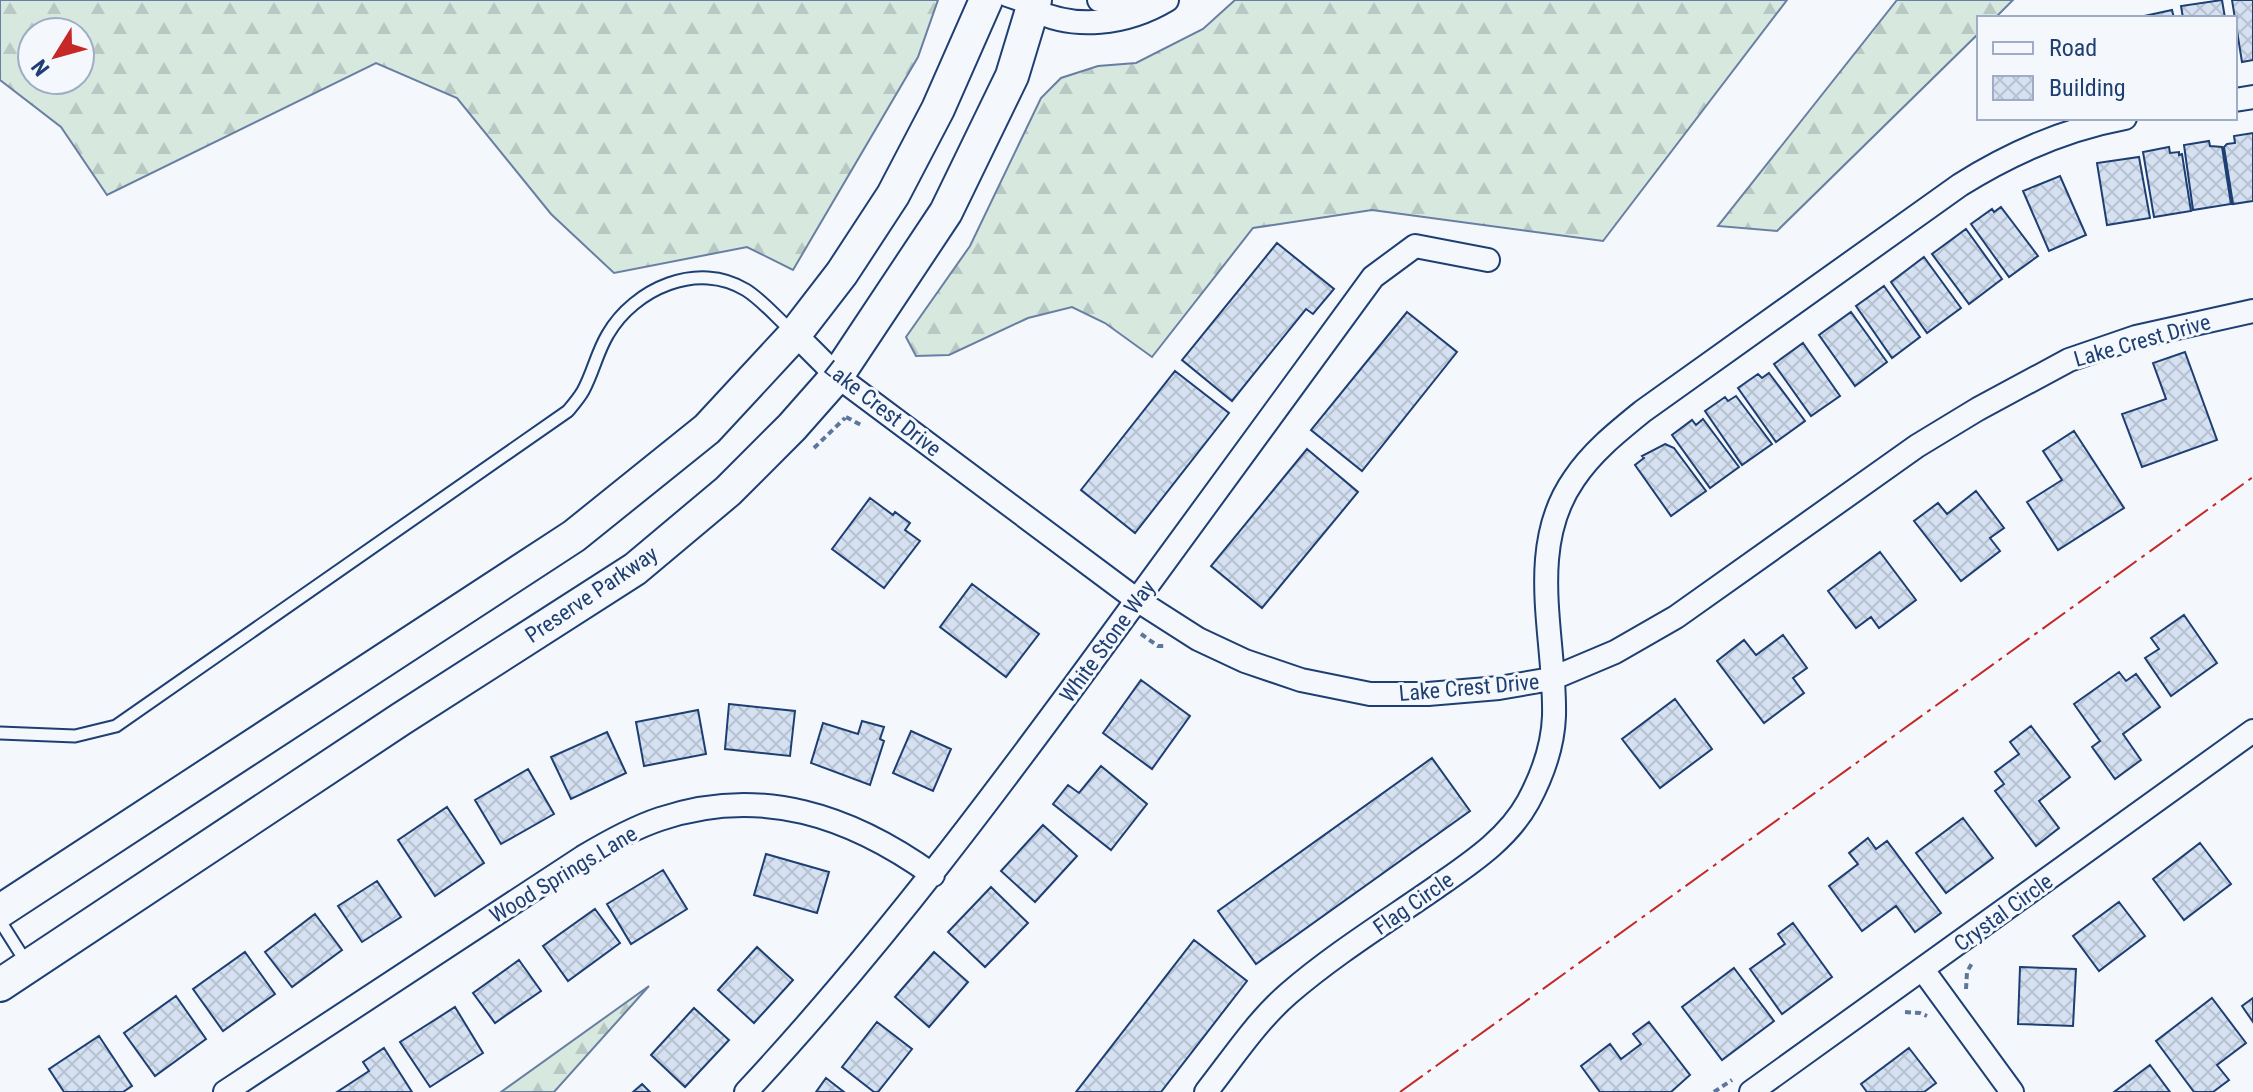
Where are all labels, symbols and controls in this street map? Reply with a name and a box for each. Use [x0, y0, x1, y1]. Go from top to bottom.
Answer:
north arrow [16, 16, 96, 96]
legend [1977, 16, 2237, 120]
text: Road [2049, 34, 2097, 62]
text: N [26, 55, 54, 81]
text: Building [2049, 74, 2126, 102]
street label: Lake Crest Drive [2071, 309, 2213, 372]
street label: Lake Crest Drive [820, 355, 946, 462]
street label: Preserve Parkway [520, 541, 662, 648]
street label: White Stone Way [1055, 575, 1160, 707]
street label: Lake Crest Drive [1398, 669, 1540, 706]
street label: Wood Springs Lane [485, 821, 641, 928]
street label: Flag Circle [1369, 867, 1458, 940]
street label: Crystal Circle [1949, 868, 2057, 956]

